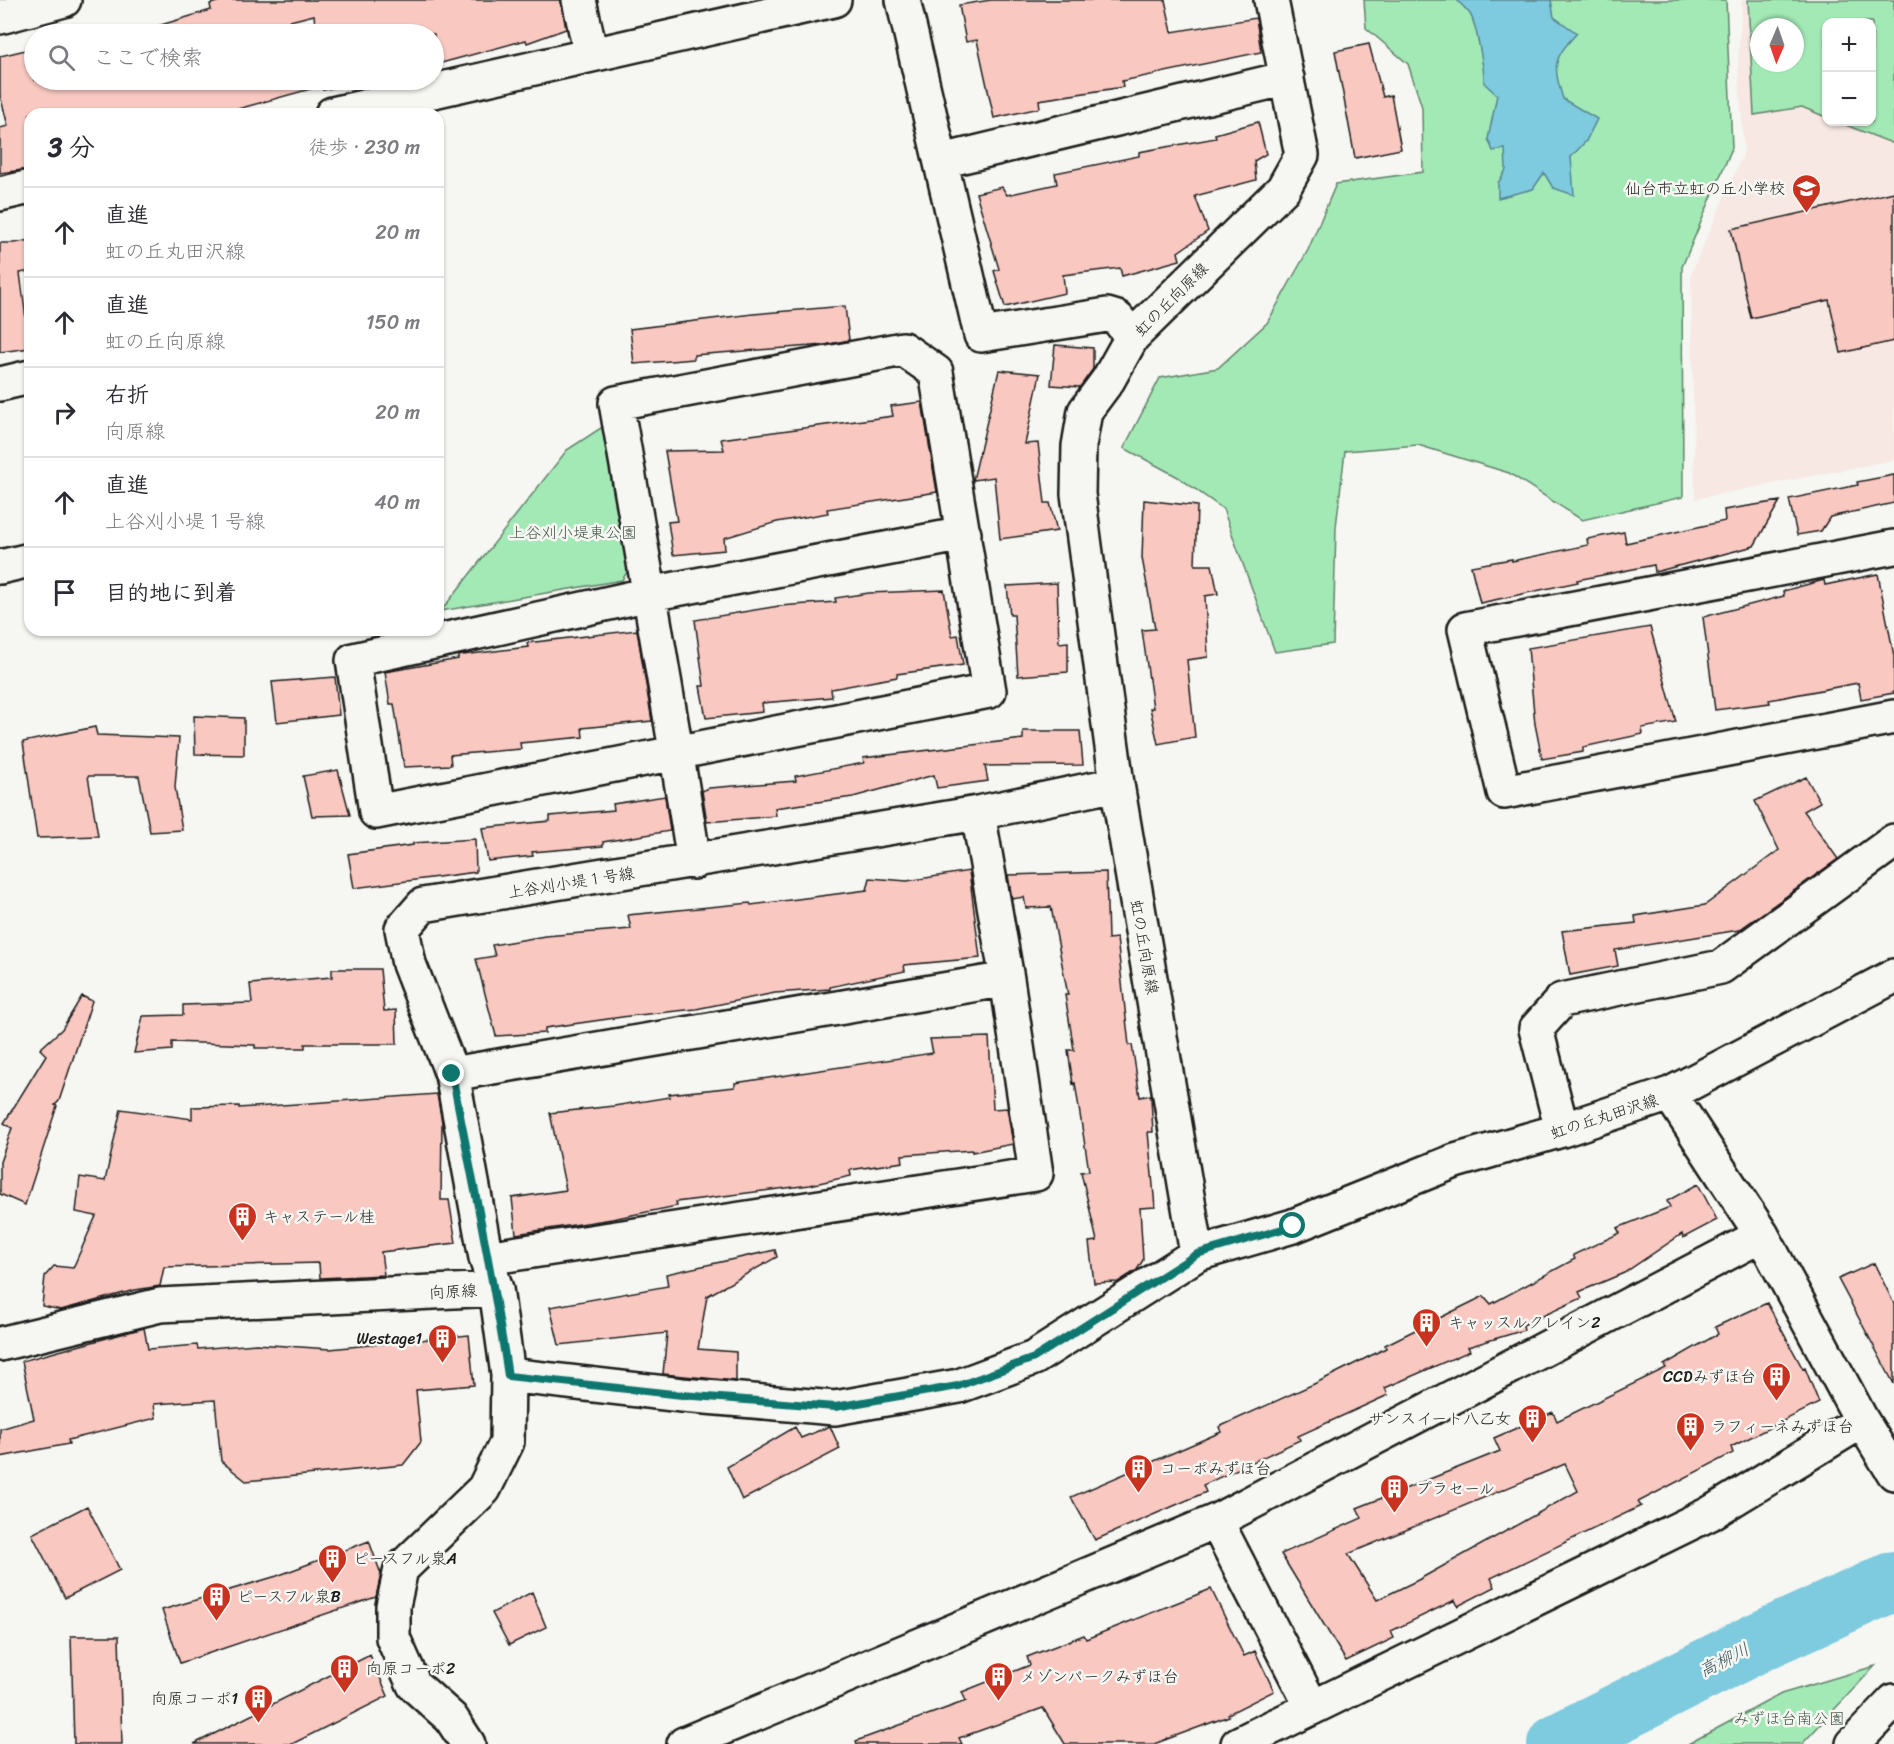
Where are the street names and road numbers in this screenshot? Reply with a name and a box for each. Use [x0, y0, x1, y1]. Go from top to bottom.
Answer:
street label: 虹の丘向原線 [1127, 255, 1216, 344]
street label: 上谷刈小堤１号線 [506, 858, 637, 907]
street label: 虹の丘向原線 [1122, 897, 1167, 997]
street label: 虹の丘丸田沢線 [1546, 1085, 1662, 1148]
street label: 向原線 [428, 1276, 478, 1307]

